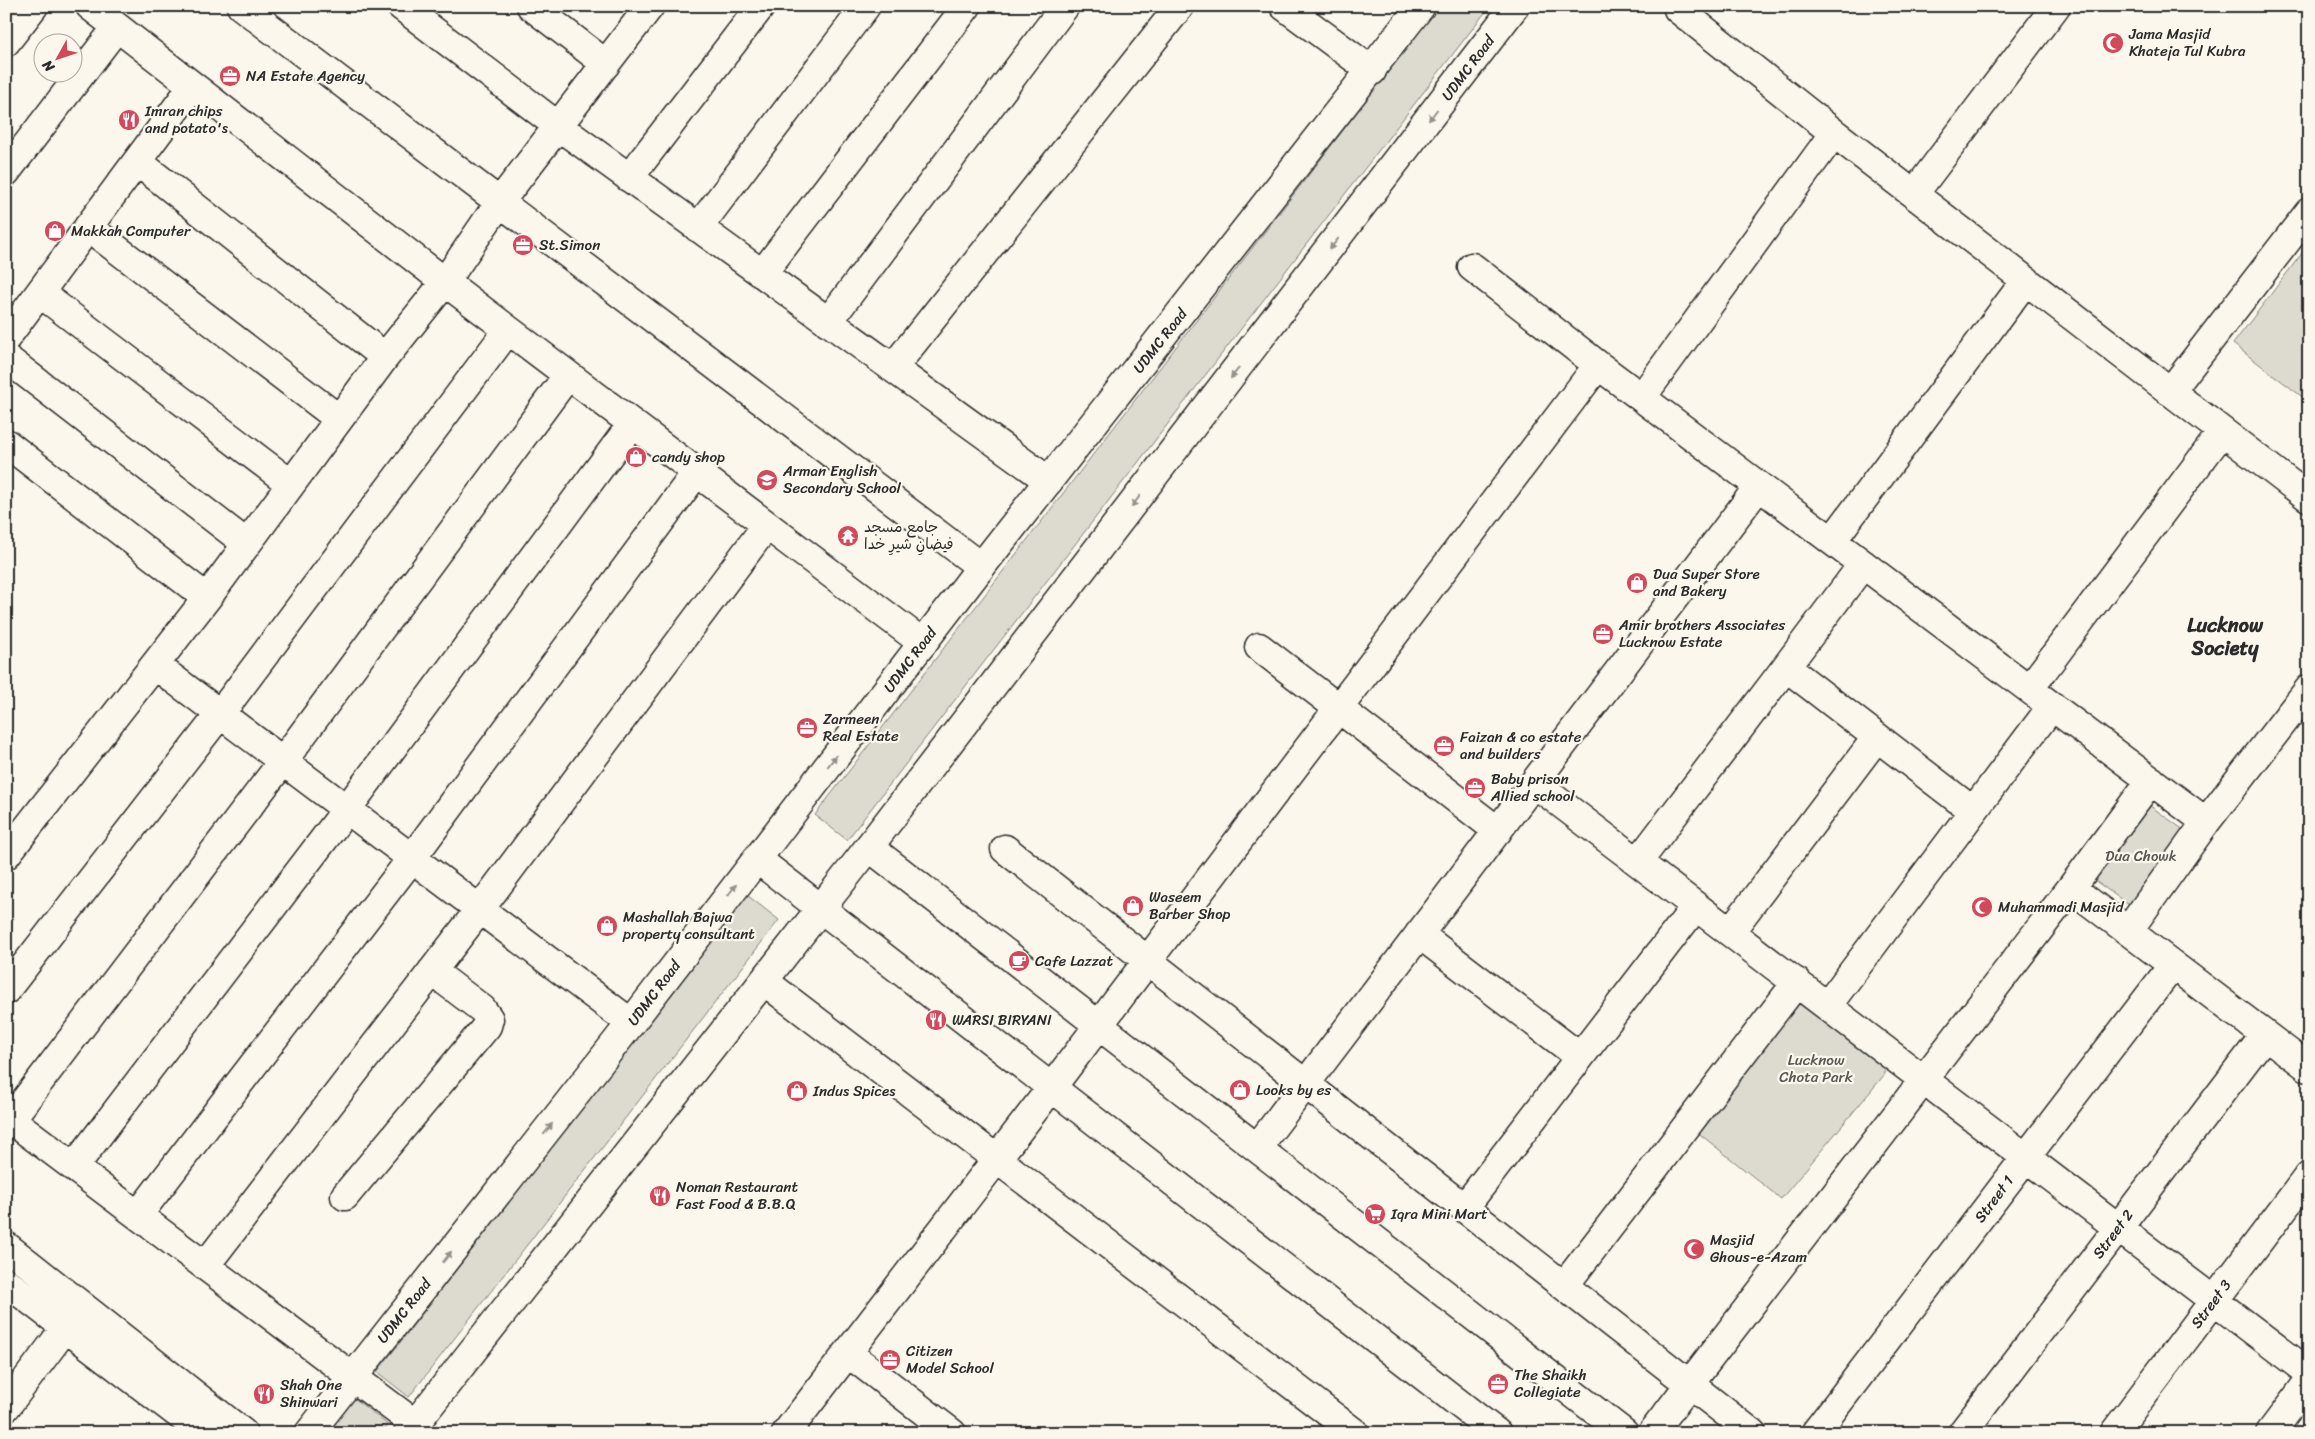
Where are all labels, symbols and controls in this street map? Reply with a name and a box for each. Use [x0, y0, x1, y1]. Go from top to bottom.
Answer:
place label: Jama Masjid Khateja Tul Kubra [2128, 21, 2246, 64]
street label: UDMC Road [1435, 29, 1502, 106]
mosque icon: Jama Masjid Khateja Tul Kubra [2101, 31, 2125, 55]
north arrow [32, 32, 82, 82]
text: N [36, 54, 62, 79]
place label: NA Estate Agency [246, 63, 365, 89]
office icon: NA Estate Agency [218, 64, 242, 88]
place label: Imran chips and potato's [144, 98, 229, 141]
restaurant icon: Imran chips and potato's [117, 108, 141, 132]
one-way arrow [1428, 108, 1438, 122]
place label: Makkah Computer [71, 218, 191, 244]
shop icon: Makkah Computer [43, 219, 67, 243]
place label: St.Simon [539, 232, 600, 258]
office icon: St.Simon [511, 233, 535, 257]
one-way arrow [1329, 237, 1340, 250]
street label: UDMC Road [1126, 302, 1195, 379]
one-way arrow [1230, 366, 1240, 380]
place label: candy shop [652, 444, 725, 470]
shop icon: candy shop [624, 445, 648, 469]
place label: Arman English Secondary School [782, 458, 902, 501]
school or university icon: Arman English Secondary School [755, 468, 779, 492]
one-way arrow [1130, 494, 1141, 507]
place label: جامع مسجد فیضانِ شیرِ خدا [864, 514, 953, 557]
temple icon: جامع مسجد فیضانِ شیرِ خدا [836, 524, 860, 548]
place label: Dua Super Store and Bakery [1653, 561, 1760, 604]
shop icon: Dua Super Store and Bakery [1625, 571, 1649, 595]
district label: Lucknow Society [2187, 608, 2264, 666]
place label: Amir brothers Associates Lucknow Estate [1618, 612, 1785, 655]
street label: UDMC Road [877, 621, 944, 698]
office icon: Amir brothers Associates Lucknow Estate [1591, 622, 1615, 646]
place label: Zarmeen Real Estate [823, 706, 899, 749]
office icon: Zarmeen Real Estate [795, 716, 819, 740]
place label: Faizan & co estate and builders [1460, 724, 1582, 767]
office icon: Faizan & co estate and builders [1432, 734, 1456, 758]
one-way arrow [827, 754, 837, 768]
place label: Baby prison Allied school [1490, 766, 1575, 809]
office icon: Baby prison Allied school [1463, 776, 1487, 800]
park label: Dua Chowk [2105, 843, 2177, 869]
one-way arrow [727, 884, 738, 897]
place label: Waseem Barber Shop [1149, 884, 1231, 927]
shop icon: Waseem Barber Shop [1121, 894, 1145, 918]
place label: Muhammadi Masjid [1998, 894, 2124, 920]
mosque icon: Muhammadi Masjid [1970, 895, 1994, 919]
place label: Mashallah Bajwa property consultant [622, 904, 755, 947]
shop icon: Mashallah Bajwa property consultant [595, 914, 619, 938]
place label: Cafe Lazzat [1035, 948, 1113, 974]
cafe icon: Cafe Lazzat [1007, 949, 1031, 973]
street label: UDMC Road [621, 954, 688, 1031]
place label: WARSI BIRYANI [952, 1007, 1052, 1033]
restaurant icon: WARSI BIRYANI [924, 1008, 948, 1032]
park label: Lucknow Chota Park [1779, 1047, 1854, 1090]
place label: Looks by es [1256, 1077, 1331, 1103]
place label: Indus Spices [812, 1078, 896, 1104]
shop icon: Looks by es [1228, 1078, 1252, 1102]
shop icon: Indus Spices [785, 1079, 809, 1103]
one-way arrow [542, 1123, 553, 1136]
street label: Street 1 [1967, 1170, 2021, 1228]
place label: Noman Restaurant Fast Food & B.B.Q [676, 1174, 798, 1217]
restaurant icon: Noman Restaurant Fast Food & B.B.Q [648, 1184, 672, 1208]
place label: Iqra Mini Mart [1390, 1201, 1488, 1227]
supermarket icon: Iqra Mini Mart [1363, 1202, 1387, 1226]
street label: Street 2 [2086, 1203, 2140, 1264]
place label: Masjid Ghous-e-Azam [1710, 1227, 1807, 1270]
mosque icon: Masjid Ghous-e-Azam [1682, 1237, 1706, 1261]
one-way arrow [442, 1251, 453, 1264]
street label: UDMC Road [370, 1272, 439, 1349]
street label: Street 3 [2184, 1274, 2238, 1334]
place label: Citizen Model School [906, 1338, 994, 1381]
office icon: Citizen Model School [878, 1348, 902, 1372]
place label: The Shaikh Collegiate [1514, 1362, 1587, 1405]
place label: Shah One Shinwari [280, 1372, 342, 1415]
office icon: The Shaikh Collegiate [1486, 1372, 1510, 1396]
restaurant icon: Shah One Shinwari [252, 1382, 276, 1406]

